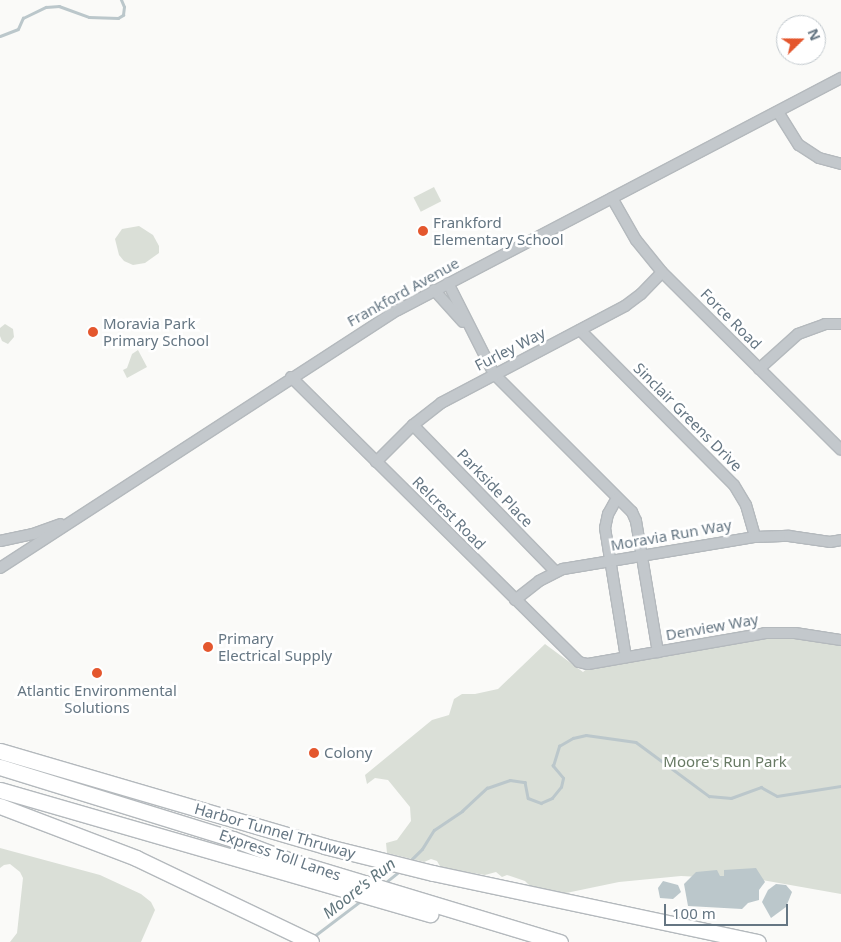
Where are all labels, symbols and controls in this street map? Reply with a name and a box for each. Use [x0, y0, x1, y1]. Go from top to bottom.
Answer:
north arrow [776, 15, 826, 65]
text: N [803, 26, 825, 43]
place label: Frankford Elementary School [433, 213, 564, 248]
marker: Frankford Elementary School [417, 225, 429, 237]
street label: Frankford Avenue [344, 254, 462, 330]
street label: Force Road [697, 285, 765, 353]
place label: Moravia Park Primary School [103, 314, 209, 349]
street label: Furley Way [472, 324, 548, 374]
marker: Moravia Park Primary School [87, 326, 99, 338]
street label: Sinclair Greens Drive [630, 359, 746, 475]
street label: Parkside Place [453, 445, 537, 531]
street label: Relcrest Road [409, 473, 489, 553]
street label: Moravia Run Way [609, 516, 733, 554]
street label: Denview Way [664, 610, 760, 644]
place label: Primary Electrical Supply [218, 629, 332, 664]
marker: Primary Electrical Supply [202, 641, 214, 653]
marker: Atlantic Environmental Solutions [91, 667, 103, 679]
place label: Atlantic Environmental Solutions [17, 681, 177, 716]
place label: Colony [324, 744, 372, 762]
marker: Colony [308, 747, 320, 759]
park label: Moore's Run Park [663, 753, 787, 771]
street label: Harbor Tunnel Thruway [192, 799, 358, 863]
street label: Express Toll Lanes [217, 826, 343, 884]
water label: Moore's Run [319, 854, 399, 922]
scale bar [666, 894, 790, 926]
text: 100 m [672, 903, 716, 923]

